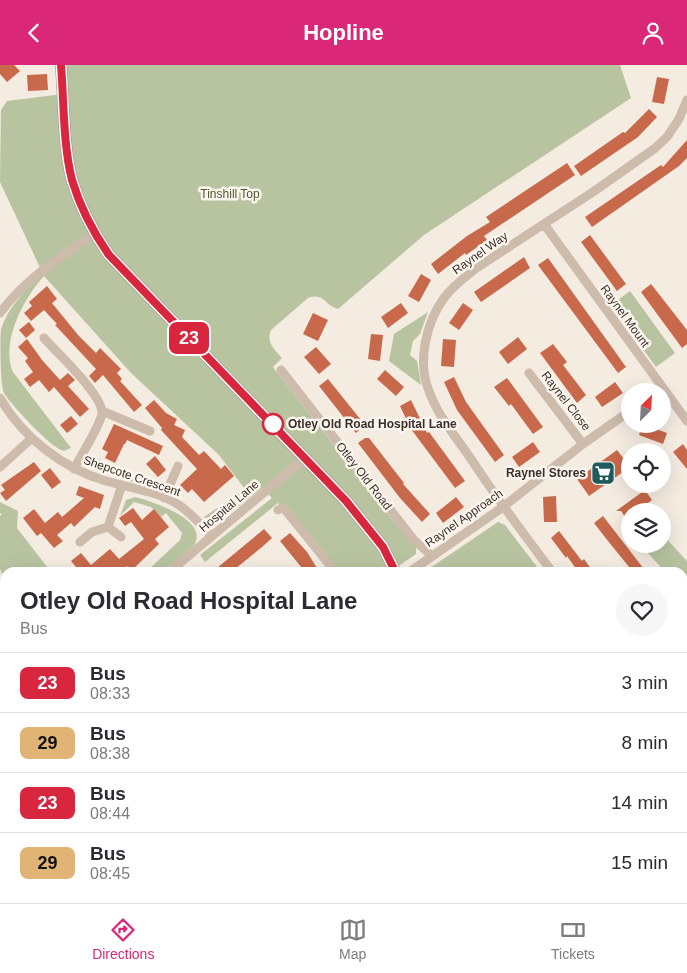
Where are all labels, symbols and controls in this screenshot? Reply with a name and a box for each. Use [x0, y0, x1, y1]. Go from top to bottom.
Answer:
icon: back [20, 19, 48, 47]
icon: person [639, 19, 667, 47]
text: Hopline [303, 20, 384, 45]
park label: Tinshill Top [200, 187, 260, 201]
street label: Raynel Way [450, 229, 510, 277]
street label: Raynel Mount [598, 282, 653, 351]
line badge: 23 [166, 322, 212, 354]
text: 23 [179, 328, 199, 348]
street label: Raynel Close [539, 369, 594, 434]
north arrow [621, 383, 671, 433]
map controls [621, 383, 671, 553]
marker: Otley Old Road Hospital Lane [262, 413, 284, 435]
place label: Otley Old Road Hospital Lane [288, 417, 457, 431]
street label: Otley Old Road [333, 439, 395, 513]
button: locate [621, 443, 671, 493]
street label: Shepcote Crescent [81, 453, 183, 499]
supermarket icon: Raynel Stores [590, 460, 616, 486]
place label: Raynel Stores [506, 466, 586, 480]
street label: Hospital Lane [196, 477, 262, 535]
street label: Raynel Approach [423, 486, 505, 550]
button: layers [621, 503, 671, 553]
button: heart [616, 584, 668, 636]
text: Otley Old Road Hospital Lane [20, 587, 357, 614]
text: Bus [20, 620, 48, 637]
text: Bus [90, 663, 126, 684]
text: 3 min [622, 672, 668, 693]
text: 23 [37, 673, 58, 693]
text: 08:33 [90, 685, 130, 702]
text: Bus [90, 723, 126, 744]
text: 8 min [622, 732, 668, 753]
text: 29 [37, 733, 58, 753]
text: 08:38 [90, 745, 130, 762]
text: Bus [90, 783, 126, 804]
text: 14 min [611, 792, 668, 813]
text: 23 [37, 793, 58, 813]
text: 08:44 [90, 805, 130, 822]
text: Bus [90, 843, 126, 864]
text: 15 min [611, 852, 668, 873]
text: 29 [37, 853, 58, 873]
text: 08:45 [90, 865, 130, 882]
tab: Directions [92, 916, 154, 962]
tab: Map [339, 916, 367, 962]
tab: Tickets [551, 916, 595, 962]

